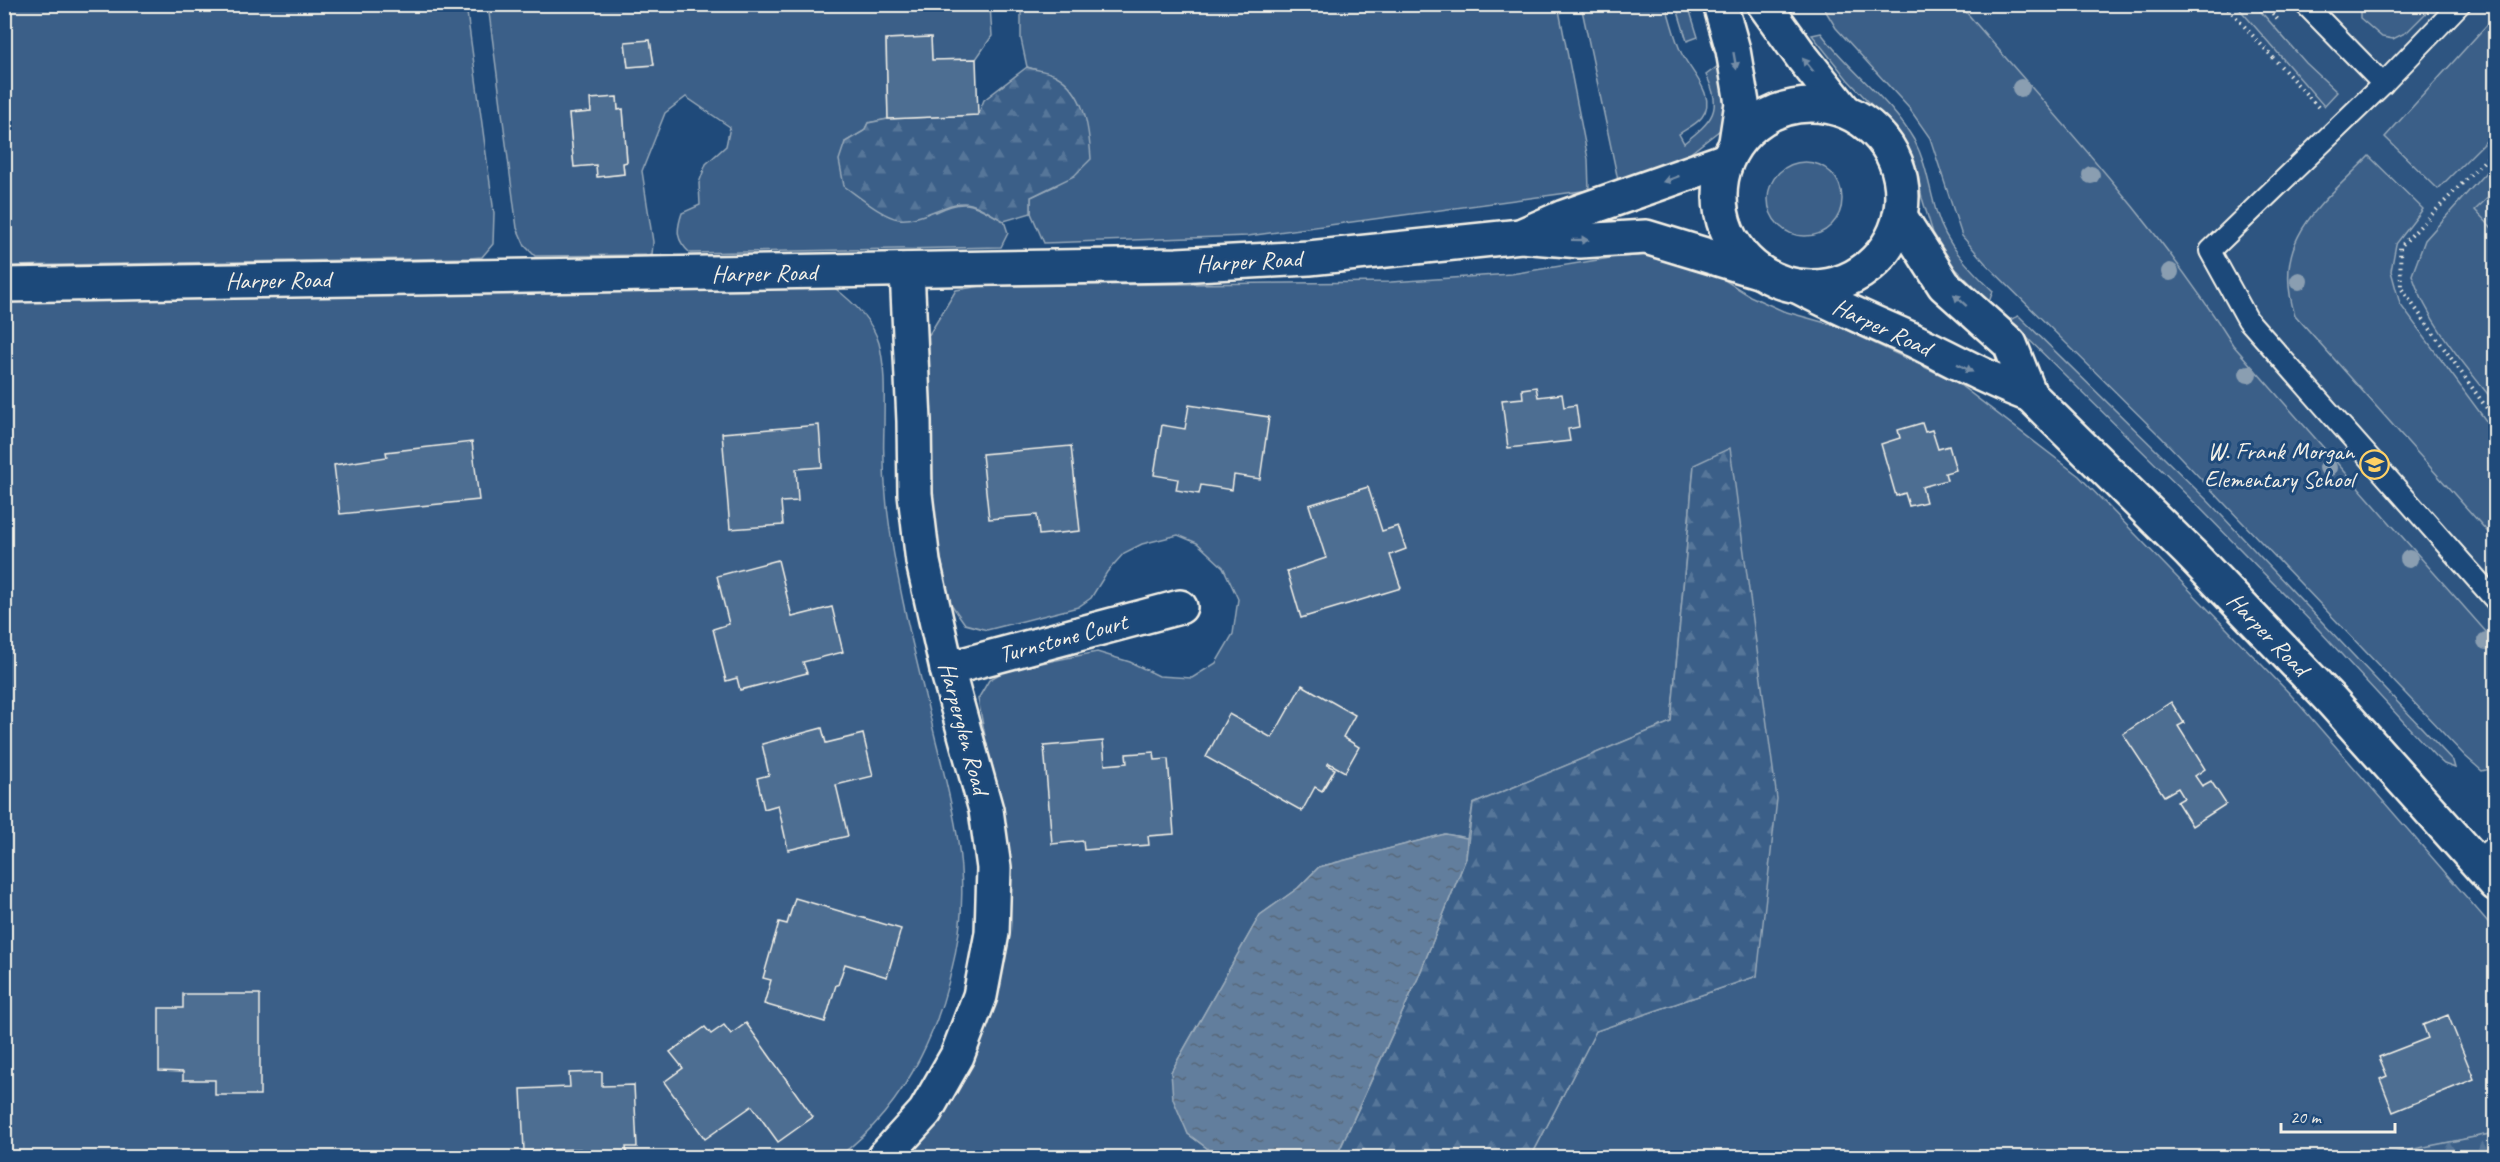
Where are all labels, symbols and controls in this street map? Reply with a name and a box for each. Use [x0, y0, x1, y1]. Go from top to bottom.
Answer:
one-way arrow [1730, 52, 1739, 71]
one-way arrow [1803, 58, 1815, 73]
one-way arrow [1662, 175, 1680, 185]
one-way arrow [1570, 235, 1589, 245]
street label: Harper Road [1196, 243, 1306, 279]
street label: Harper Road [711, 257, 820, 289]
street label: Harper Road [225, 264, 334, 296]
street label: Harper Road [1828, 291, 1939, 364]
one-way arrow [1953, 294, 1968, 307]
one-way arrow [1957, 363, 1974, 373]
place label: W. Frank Morgan Elementary School [2204, 436, 2358, 494]
school or university icon: W. Frank Morgan Elementary School [2359, 449, 2391, 481]
street label: Harper Road [2221, 586, 2318, 685]
street label: Turnstone Court [996, 606, 1132, 669]
street label: Harperglen Road [932, 659, 997, 801]
scale bar [2281, 1096, 2395, 1134]
text: 20 m [2290, 1106, 2323, 1128]

